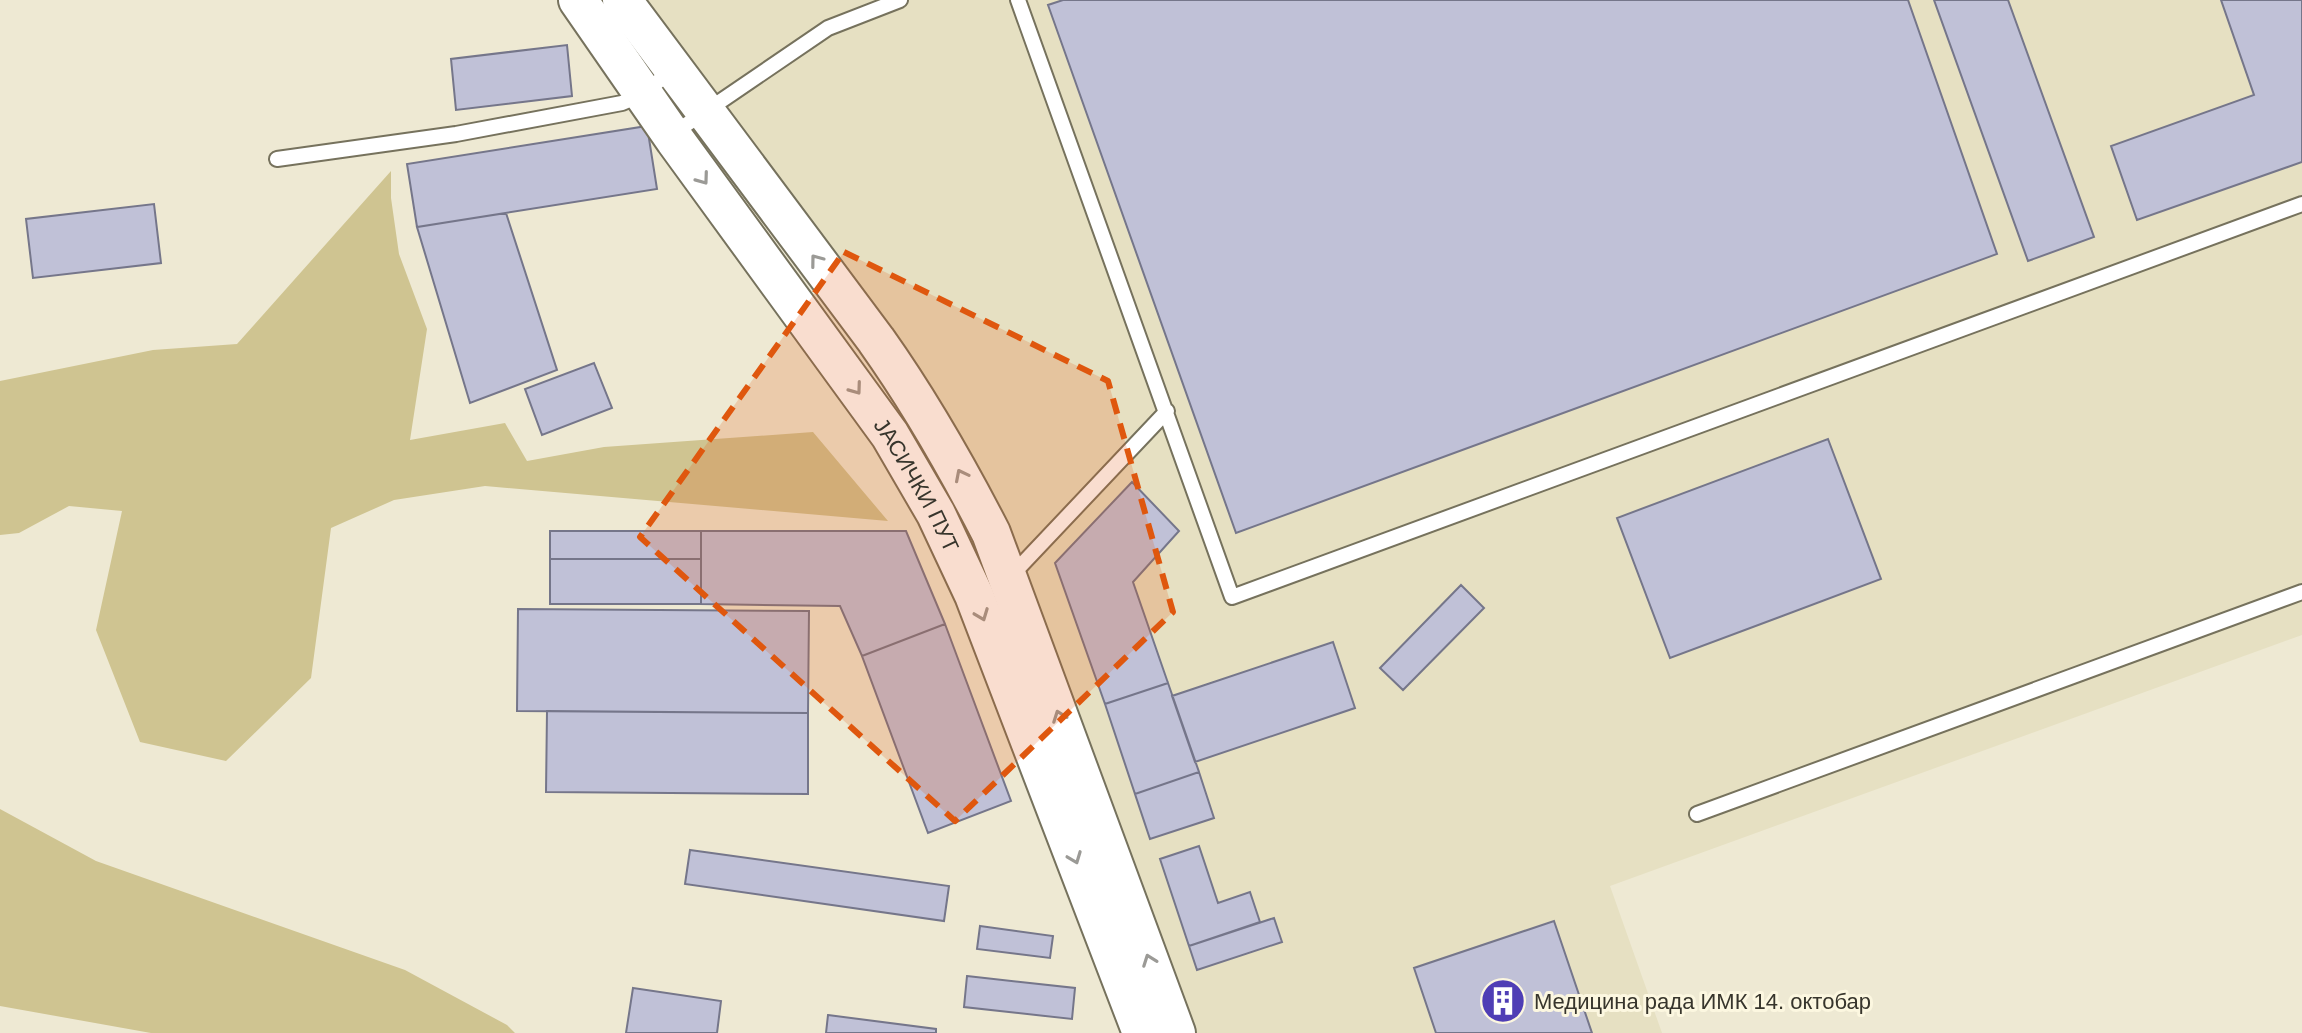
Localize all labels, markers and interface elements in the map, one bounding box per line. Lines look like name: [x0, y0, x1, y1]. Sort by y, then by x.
one-way arrow: [693, 170, 708, 185]
one-way arrow: [812, 254, 826, 269]
one-way arrow: [847, 380, 861, 394]
street label: ЈАСИЧКИ ПУТ: [869, 413, 964, 556]
one-way arrow: [956, 469, 971, 484]
one-way arrow: [972, 607, 989, 621]
one-way arrow: [1052, 710, 1069, 724]
one-way arrow: [1065, 850, 1082, 864]
one-way arrow: [1142, 954, 1159, 968]
building icon: Медицина рада ИМК 14. октобар: [1479, 977, 1527, 1025]
place label: Медицина рада ИМК 14. октобар: [1534, 989, 1871, 1014]

